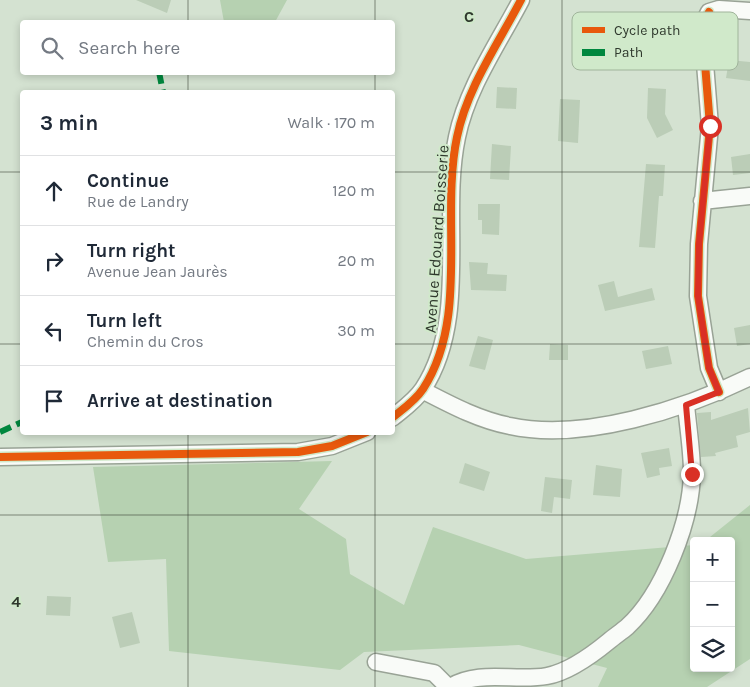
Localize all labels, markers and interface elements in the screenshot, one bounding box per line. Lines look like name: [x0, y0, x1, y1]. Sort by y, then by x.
text: C: [464, 7, 474, 26]
legend: [572, 12, 738, 70]
search box: [20, 20, 395, 75]
text: Cycle path: [614, 22, 680, 39]
icon: search: [38, 34, 66, 62]
text: Search here: [78, 37, 180, 59]
text: Path: [614, 44, 643, 61]
text: 3 min: [40, 111, 98, 135]
text: Walk · 170 m: [287, 113, 375, 132]
route start: [699, 115, 722, 138]
street label: Avenue Edouard Boisserie: [420, 144, 453, 334]
text: Continue: [87, 170, 169, 192]
icon: ahead: [40, 177, 68, 205]
text: 120 m: [332, 181, 375, 200]
text: Rue de Landry: [87, 192, 189, 211]
text: Turn right: [87, 240, 176, 262]
icon: right: [40, 247, 68, 275]
text: 20 m: [337, 251, 375, 270]
text: Avenue Jean Jaurès: [87, 262, 228, 281]
text: Turn left: [87, 310, 162, 332]
icon: left: [40, 317, 68, 345]
text: 30 m: [337, 321, 375, 340]
text: Chemin du Cros: [87, 332, 204, 351]
icon: arrive: [40, 387, 68, 415]
text: Arrive at destination: [87, 390, 273, 412]
route end: [681, 463, 704, 486]
map controls: [690, 537, 735, 672]
button: +: [690, 537, 735, 582]
button: −: [690, 582, 735, 627]
text: 4: [11, 592, 21, 611]
button: layers: [690, 627, 735, 672]

